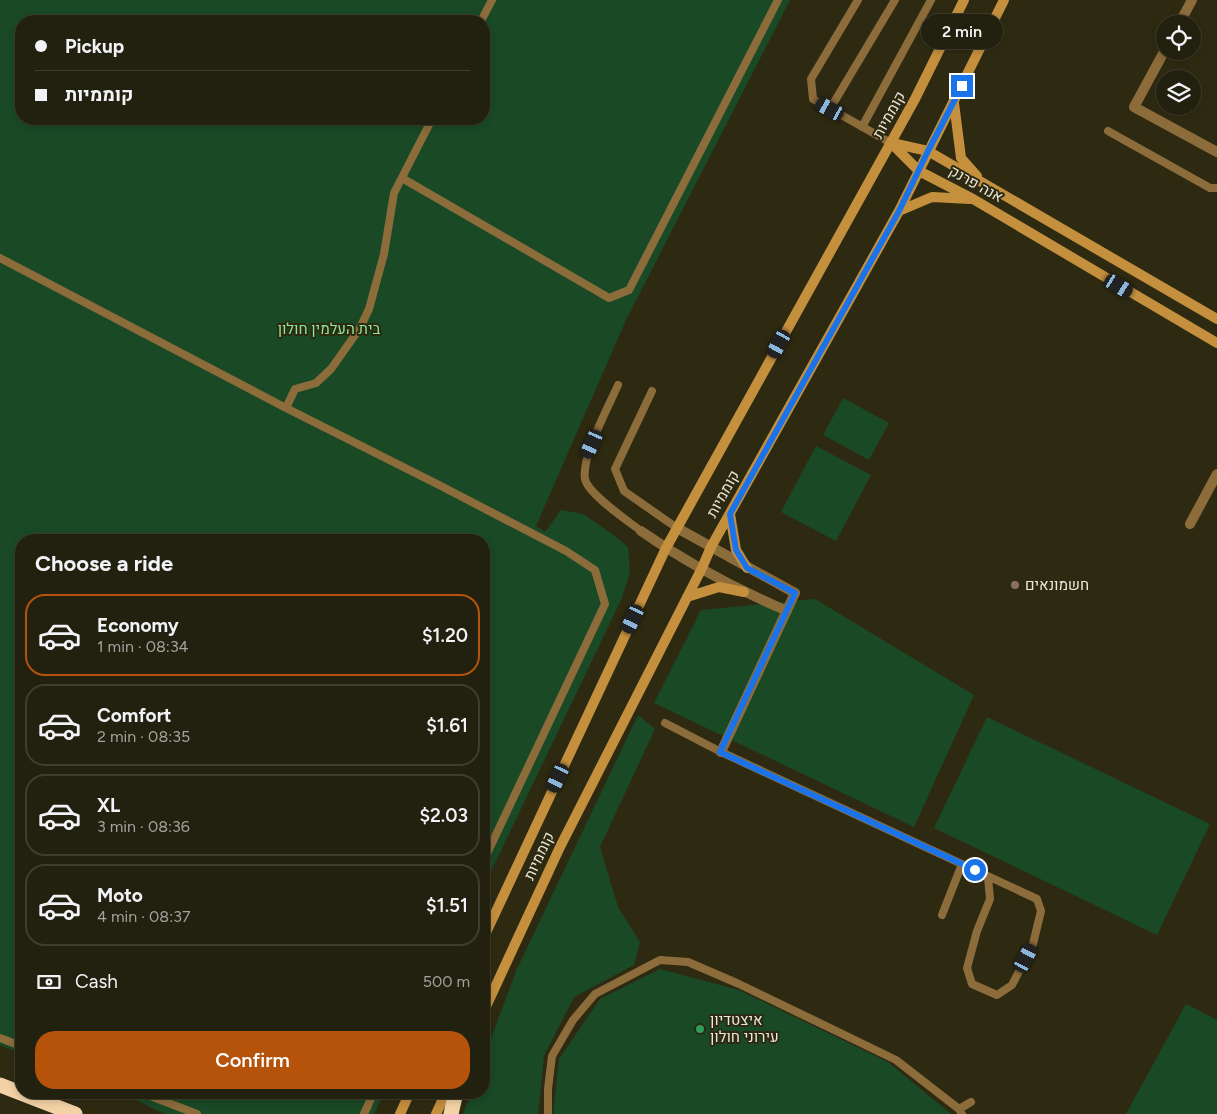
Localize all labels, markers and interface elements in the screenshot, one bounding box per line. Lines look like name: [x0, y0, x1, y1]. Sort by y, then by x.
callout: 2 min: [921, 13, 1003, 48]
map controls: [1156, 15, 1201, 115]
button: locate: [1156, 15, 1201, 60]
text: 2 min: [942, 22, 982, 41]
text: Pickup: [65, 35, 124, 58]
button: layers: [1156, 70, 1201, 115]
route end: [951, 75, 973, 97]
text: קוממיות: [65, 83, 133, 106]
street label: קוממיות: [869, 88, 909, 142]
car: [813, 95, 846, 123]
street label: אנה פרנק: [946, 162, 1006, 206]
car: [1102, 272, 1135, 300]
park label: בית העלמין חולון: [278, 320, 380, 338]
car: [765, 327, 792, 361]
car: [579, 427, 604, 461]
street label: קוממיות: [703, 467, 743, 521]
text: Choose a ride: [35, 550, 173, 577]
place label: חשמונאים: [1025, 576, 1089, 594]
marker: חשמונאים: [1009, 579, 1021, 591]
car: [619, 602, 646, 636]
icon: car: [37, 613, 82, 658]
text: Economy: [97, 614, 179, 637]
text: $1.20: [422, 624, 468, 647]
text: 1 min · 08:34: [97, 637, 189, 656]
icon: car: [37, 703, 82, 748]
text: Comfort: [97, 704, 172, 727]
text: $1.61: [426, 714, 468, 737]
text: 2 min · 08:35: [97, 727, 190, 746]
car: [544, 761, 571, 795]
icon: car: [37, 793, 82, 838]
text: XL: [97, 794, 120, 817]
text: $2.03: [419, 804, 468, 827]
text: 3 min · 08:36: [97, 817, 190, 836]
street label: קוממיות: [520, 829, 558, 883]
route start: [964, 859, 986, 881]
icon: car: [37, 883, 82, 928]
text: Moto: [97, 884, 143, 907]
text: $1.51: [426, 894, 468, 917]
text: 4 min · 08:37: [97, 907, 191, 926]
car: [1012, 941, 1039, 975]
icon: cash: [35, 968, 63, 996]
text: Cash: [75, 970, 118, 993]
text: 500 m: [423, 972, 470, 991]
place label: איצטדיון עירוני חולון: [710, 1011, 779, 1046]
marker: איצטדיון עירוני חולון: [694, 1023, 706, 1035]
button: Confirm: [35, 1031, 470, 1089]

